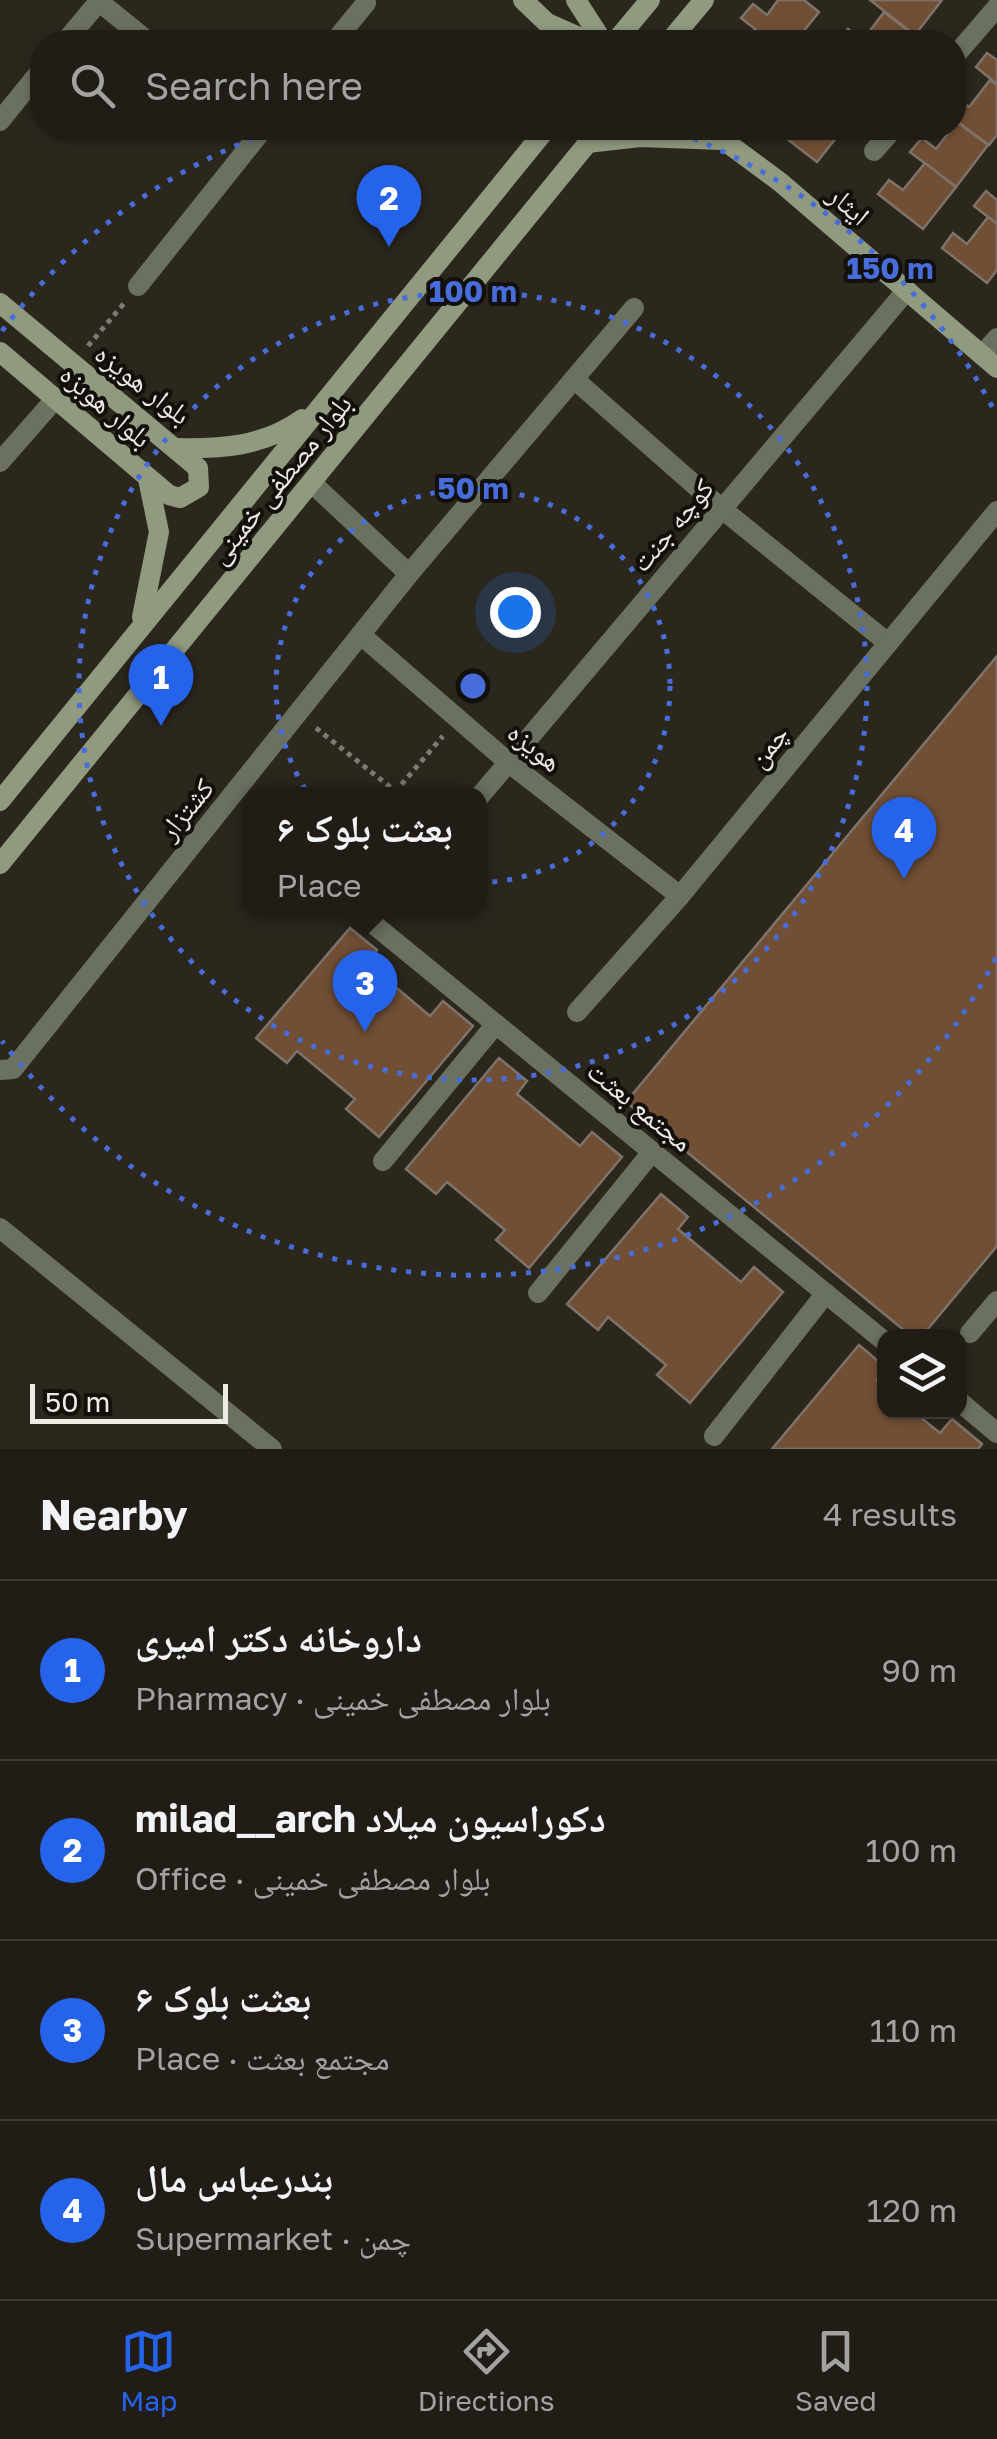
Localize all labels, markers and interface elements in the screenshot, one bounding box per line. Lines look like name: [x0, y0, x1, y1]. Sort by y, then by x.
search box: [30, 30, 967, 140]
icon: search: [65, 58, 120, 113]
text: Search here: [145, 63, 363, 108]
pin: 2: [356, 164, 422, 247]
street label: ایثار: [821, 177, 877, 232]
text: 150 m: [847, 250, 934, 286]
text: 100 m: [429, 273, 517, 309]
street label: بلوار هویزه: [89, 336, 198, 431]
street label: بلوار هوبزه: [54, 357, 159, 454]
street label: بلوار مصطفی خمینی: [201, 387, 360, 571]
text: 50 m: [437, 470, 509, 506]
street label: کوچه جنت: [623, 471, 721, 578]
your location: [490, 587, 541, 638]
pin: 1: [128, 644, 194, 726]
centre of rings: [455, 668, 491, 704]
street label: هویزه: [501, 715, 569, 779]
street label: چمن: [740, 718, 796, 775]
street label: کشتزار: [150, 771, 220, 847]
popup: [242, 787, 487, 917]
pin: 4: [872, 796, 936, 879]
text: بعثت بلوک ۶: [276, 805, 453, 850]
text: Place: [276, 866, 362, 904]
pin: 3: [332, 950, 398, 1032]
street label: مجتمع بعثت: [580, 1053, 700, 1160]
map controls: [877, 1329, 967, 1419]
button: layers: [877, 1329, 967, 1419]
scale bar: [30, 1379, 228, 1424]
text: 50 m: [45, 1385, 110, 1418]
text: Nearby: [40, 1489, 188, 1539]
text: 4 results: [823, 1495, 957, 1533]
text: داروخانه دکتر امیری: [135, 1615, 422, 1660]
text: 1: [64, 1651, 81, 1689]
text: 90 m: [881, 1651, 957, 1689]
text: Pharmacy · بلوار مصطفی خمینی: [135, 1679, 551, 1717]
text: milad__arch دکوراسیون میلاد: [135, 1795, 606, 1840]
text: 2: [63, 1831, 82, 1869]
text: 100 m: [865, 1831, 957, 1869]
text: Office · بلوار مصطفی خمینی: [135, 1859, 491, 1897]
text: بعثت بلوک ۶: [135, 1975, 311, 2020]
text: 3: [63, 2011, 82, 2049]
text: 110 m: [870, 2011, 957, 2049]
text: Place · مجتمع بعثت: [135, 2039, 390, 2077]
text: بندرعباس مال: [135, 2155, 333, 2200]
text: 4: [62, 2191, 83, 2229]
text: 120 m: [867, 2191, 957, 2229]
text: Supermarket · چمن: [135, 2219, 411, 2257]
tab: Map: [120, 2324, 177, 2417]
tab: Directions: [418, 2324, 555, 2417]
tab: Saved: [795, 2324, 877, 2417]

